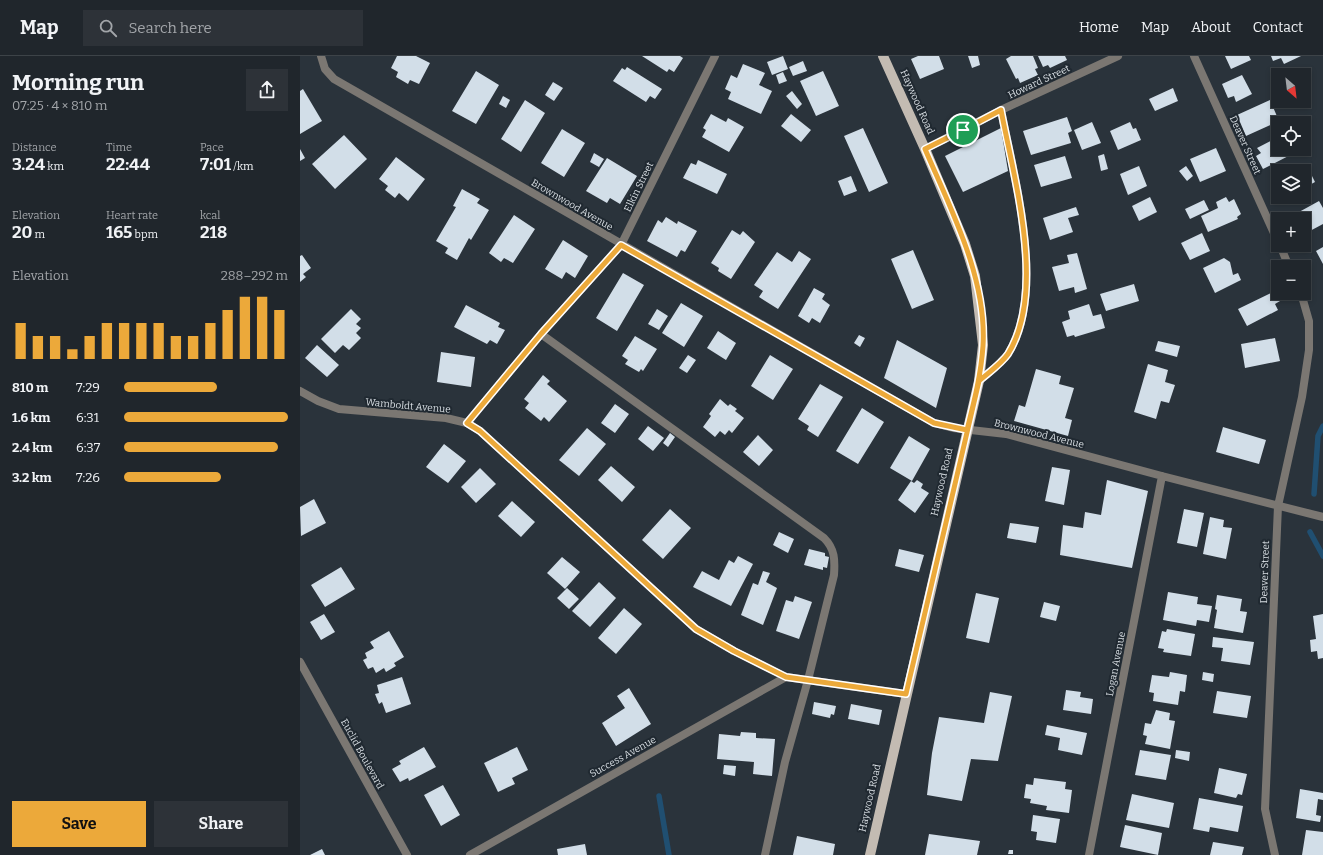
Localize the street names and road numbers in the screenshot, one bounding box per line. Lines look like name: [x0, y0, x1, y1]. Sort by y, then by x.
street label: Howard Street: [1006, 62, 1072, 102]
street label: Haywood Road: [897, 68, 937, 136]
street label: Deaver Street: [1227, 114, 1263, 177]
street label: Elkin Street: [622, 160, 656, 214]
street label: Brownwood Avenue: [529, 177, 615, 233]
street label: Wamboldt Avenue: [365, 396, 451, 416]
street label: Brownwood Avenue: [993, 417, 1085, 451]
street label: Haywood Road: [928, 447, 956, 517]
street label: Deaver Street: [1258, 540, 1272, 604]
street label: Logan Avenue: [1104, 631, 1128, 697]
street label: Euclid Boulevard: [338, 717, 386, 791]
street label: Success Avenue: [588, 734, 658, 780]
street label: Haywood Road: [856, 763, 884, 833]

